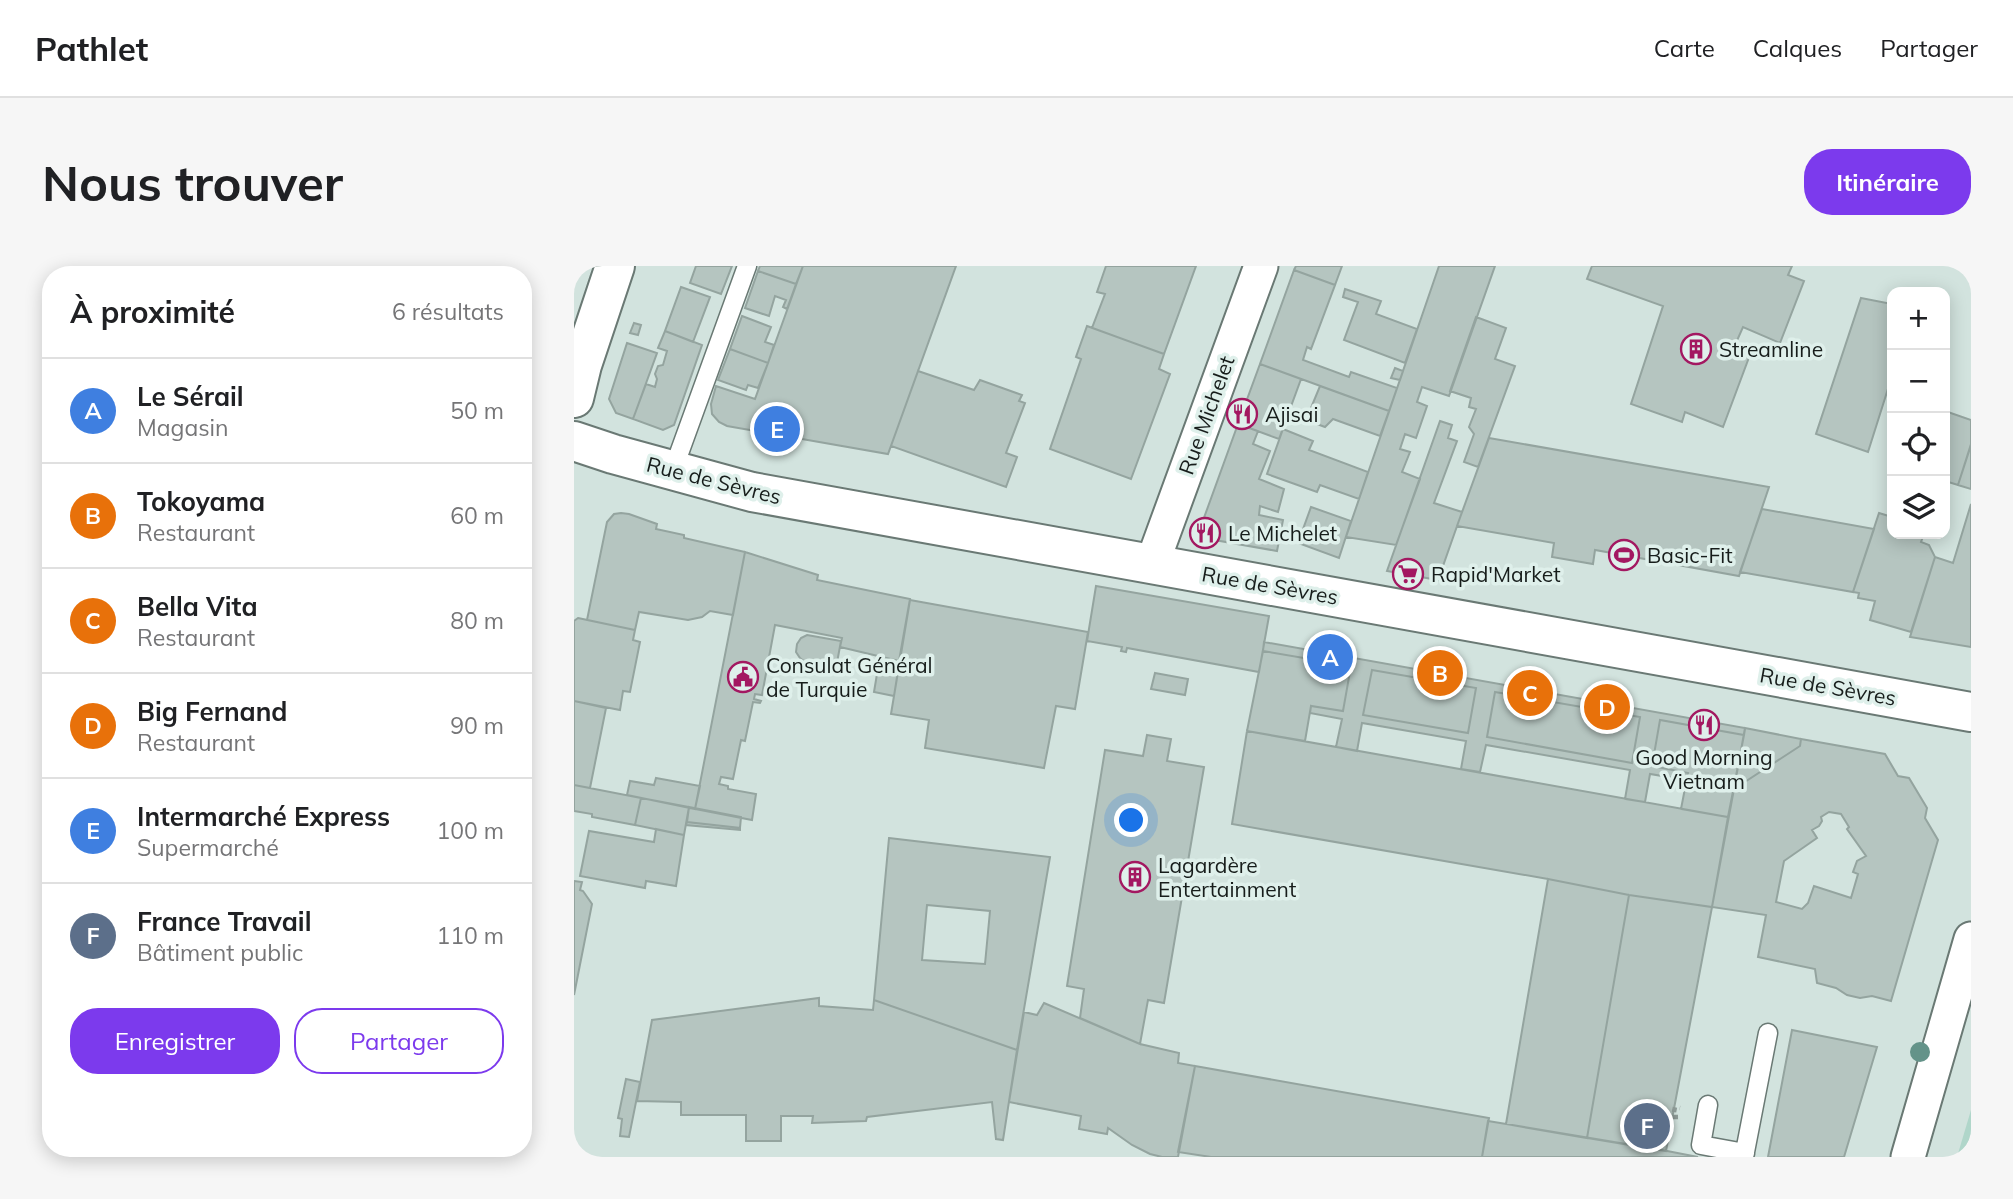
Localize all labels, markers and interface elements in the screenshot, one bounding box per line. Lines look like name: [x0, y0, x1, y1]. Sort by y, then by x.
text: Pathlet: [35, 28, 148, 69]
text: Carte: [1654, 33, 1715, 63]
text: Calques: [1753, 33, 1842, 63]
text: Partager: [1880, 33, 1978, 63]
button: Itinéraire: [1804, 149, 1971, 215]
text: Nous trouver: [42, 152, 343, 213]
map controls: [1887, 287, 1950, 539]
button: +: [1887, 287, 1950, 350]
text: À proximité: [70, 293, 235, 331]
text: 6 résultats: [392, 297, 504, 326]
building icon: Streamline: [1679, 332, 1713, 366]
place label: Streamline: [1719, 336, 1823, 362]
button: −: [1887, 350, 1950, 413]
street label: Rue Michelet: [1172, 352, 1240, 478]
text: Le Sérail: [137, 380, 244, 413]
text: A: [84, 396, 102, 425]
text: 50 m: [450, 396, 504, 425]
restaurant icon: Ajisai: [1225, 397, 1259, 431]
place label: Ajisai: [1265, 401, 1318, 427]
pin: E: [754, 403, 800, 455]
text: Magasin: [137, 413, 229, 442]
button: locate: [1887, 413, 1950, 476]
street label: Rue de Sèvres: [644, 451, 784, 509]
button: layers: [1887, 476, 1950, 539]
text: Tokoyama: [137, 485, 265, 518]
text: B: [85, 501, 101, 530]
text: 60 m: [450, 501, 504, 530]
restaurant icon: Le Michelet: [1188, 516, 1222, 550]
text: Restaurant: [137, 518, 255, 547]
place label: Le Michelet: [1228, 520, 1337, 546]
sports icon: Basic-Fit: [1607, 538, 1641, 572]
place label: Basic-Fit: [1647, 542, 1733, 568]
supermarket icon: Rapid'Market: [1391, 557, 1425, 591]
street label: Rue de Sèvres: [1200, 560, 1340, 610]
place label: Rapid'Market: [1431, 561, 1561, 587]
text: Bella Vita: [137, 590, 258, 623]
text: C: [85, 606, 101, 635]
text: 80 m: [450, 606, 504, 635]
text: Restaurant: [137, 623, 255, 652]
pin: A: [1307, 631, 1353, 683]
pin: B: [1417, 647, 1463, 699]
place label: Consulat Général de Turquie: [766, 652, 933, 702]
public building icon: Consulat Général de Turquie: [726, 660, 760, 694]
street label: Rue de Sèvres: [1758, 661, 1898, 711]
pin: C: [1507, 667, 1553, 719]
pin: D: [1584, 681, 1630, 733]
text: Big Fernand: [137, 695, 288, 728]
restaurant icon: Good Morning Vietnam: [1687, 708, 1721, 742]
text: D: [84, 711, 102, 740]
text: 90 m: [450, 711, 504, 740]
text: Restaurant: [137, 728, 255, 757]
place label: Good Morning Vietnam: [1635, 744, 1773, 794]
text: Intermarché Express: [137, 800, 390, 833]
your location: [1114, 803, 1148, 837]
text: E: [86, 816, 100, 845]
text: 100 m: [436, 816, 504, 845]
text: Supermarché: [137, 833, 279, 862]
place label: Lagardère Entertainment: [1158, 852, 1296, 902]
building icon: Lagardère Entertainment: [1118, 860, 1152, 894]
text: France Travail: [137, 905, 311, 938]
text: F: [86, 921, 100, 950]
text: 110 m: [436, 921, 504, 950]
text: Bâtiment public: [137, 938, 303, 967]
button: Enregistrer: [70, 1008, 280, 1074]
button: Partager: [294, 1008, 504, 1074]
pin: F: [1624, 1100, 1670, 1152]

